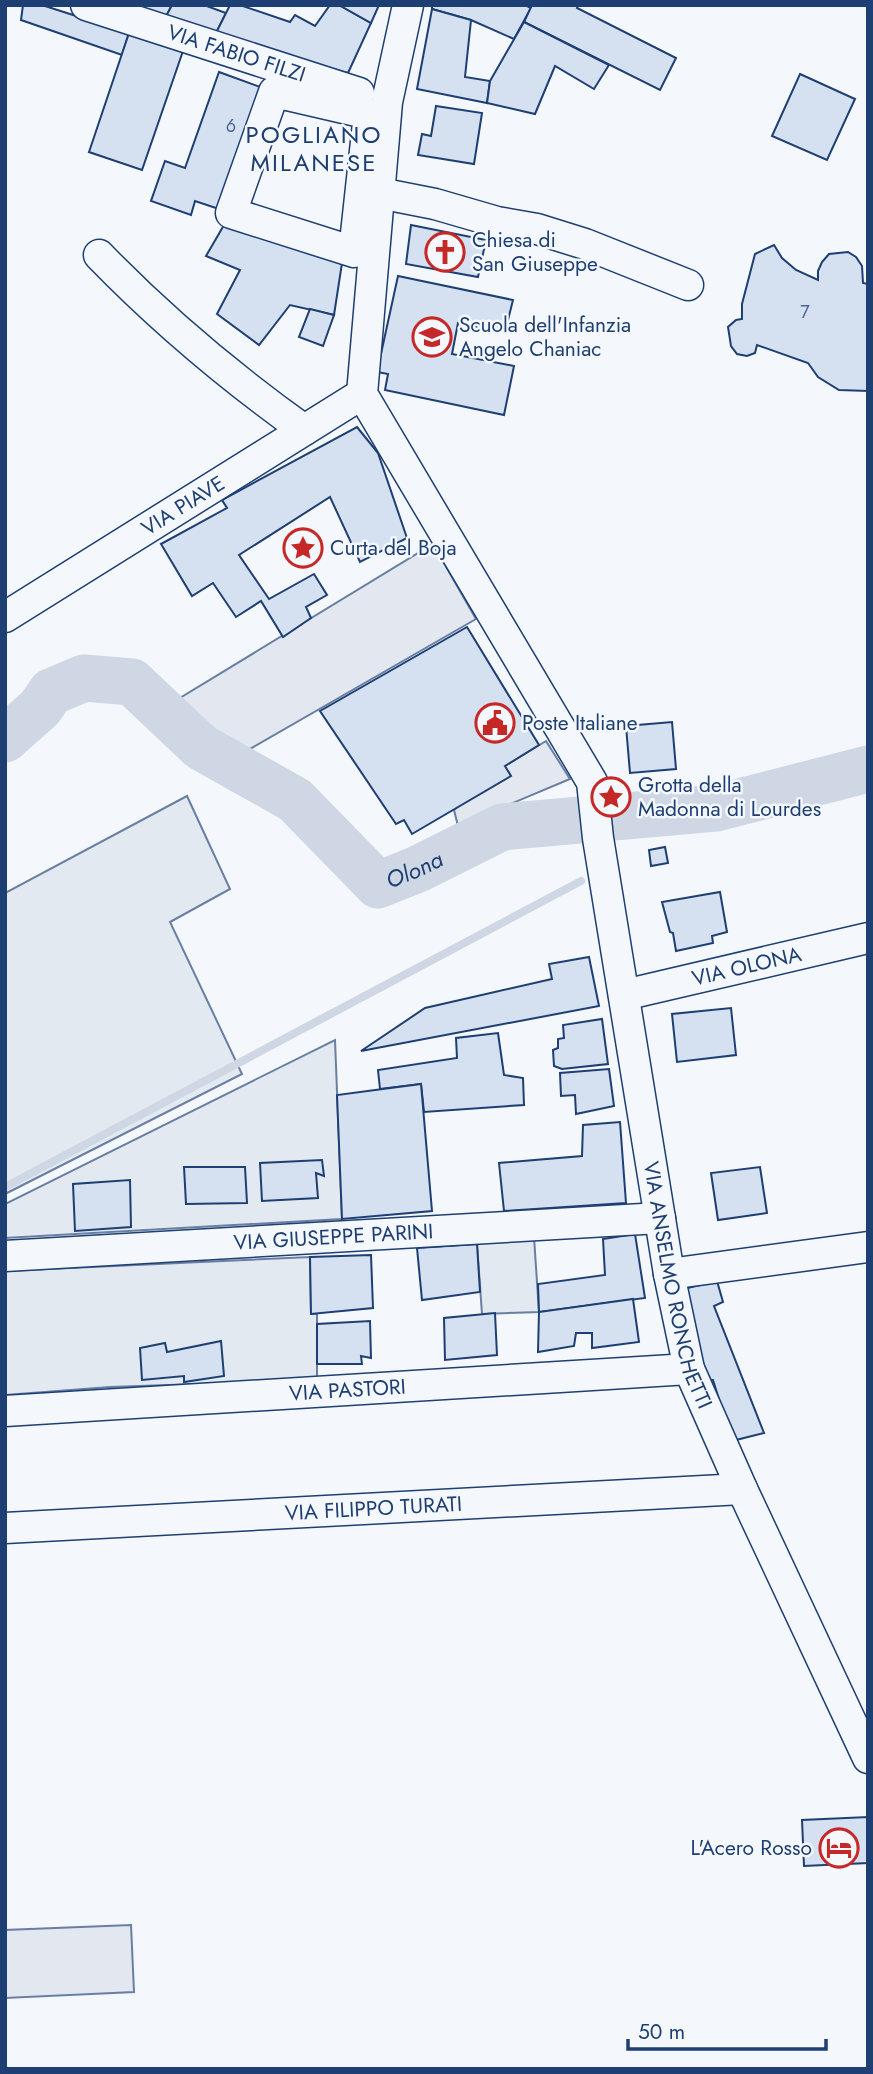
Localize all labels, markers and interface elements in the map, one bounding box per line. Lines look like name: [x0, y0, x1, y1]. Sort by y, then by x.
street label: VIA FABIO FILZI: [163, 17, 309, 90]
house number: 6: [226, 113, 236, 139]
district label: POGLIANO MILANESE: [246, 117, 382, 180]
place label: Chiesa di San Giuseppe: [472, 225, 598, 279]
church icon: Chiesa di San Giuseppe: [424, 231, 466, 273]
house number: 7: [800, 299, 810, 325]
place label: Scuola dell'Infanzia Angelo Chaniac: [459, 310, 631, 364]
school or university icon: Scuola dell'Infanzia Angelo Chaniac: [411, 316, 453, 358]
street label: VIA PIAVE: [136, 468, 231, 543]
place icon: Curta del Boja: [282, 527, 324, 569]
place label: Curta del Boja: [330, 533, 457, 563]
public building icon: Poste Italiane: [474, 702, 516, 744]
place label: Poste Italiane: [522, 708, 638, 738]
place label: Grotta della Madonna di Lourdes: [638, 770, 821, 824]
place icon: Grotta della Madonna di Lourdes: [590, 776, 632, 818]
water label: Olona: [381, 842, 449, 897]
street label: VIA OLONA: [689, 939, 804, 994]
street label: VIA ANSELMO RONCHETTI: [636, 1159, 720, 1413]
street label: VIA GIUSEPPE PARINI: [233, 1216, 434, 1258]
street label: VIA PASTORI: [288, 1371, 407, 1409]
street label: VIA FILIPPO TURATI: [284, 1489, 463, 1528]
hotel icon: L'Acero Rosso: [818, 1827, 860, 1869]
place label: L'Acero Rosso: [691, 1833, 812, 1863]
scale bar: [628, 2008, 826, 2052]
text: 50 m: [638, 2017, 685, 2047]

